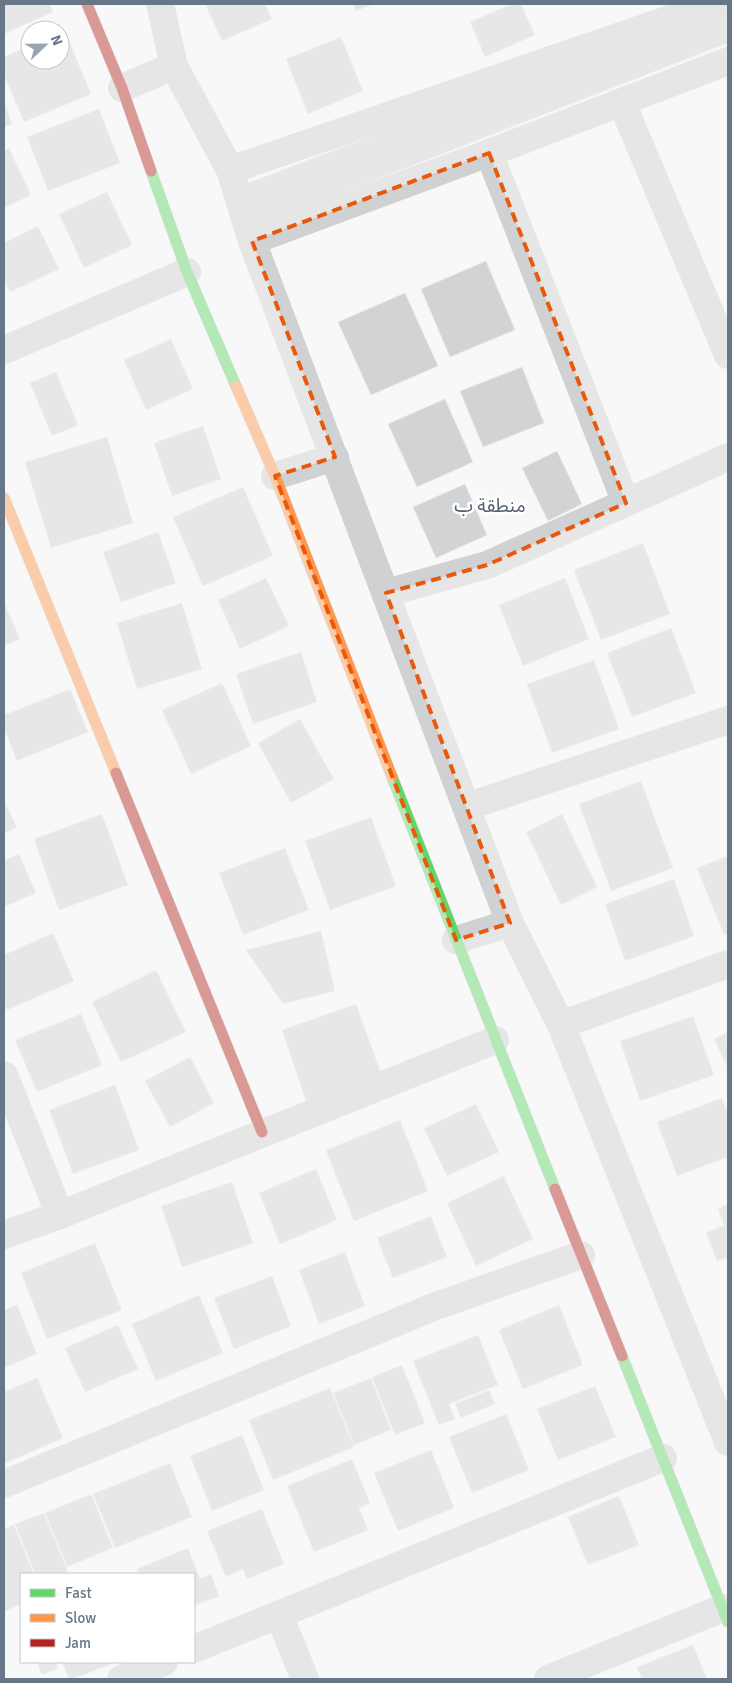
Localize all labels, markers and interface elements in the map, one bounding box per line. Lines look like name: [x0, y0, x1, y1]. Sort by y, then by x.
north arrow: [20, 20, 70, 70]
text: N: [47, 33, 66, 48]
district label: منطقة ب: [454, 494, 526, 518]
legend: [20, 1573, 195, 1663]
text: Fast: [65, 1584, 92, 1602]
text: Slow: [65, 1609, 96, 1627]
text: Jam: [65, 1634, 91, 1652]

